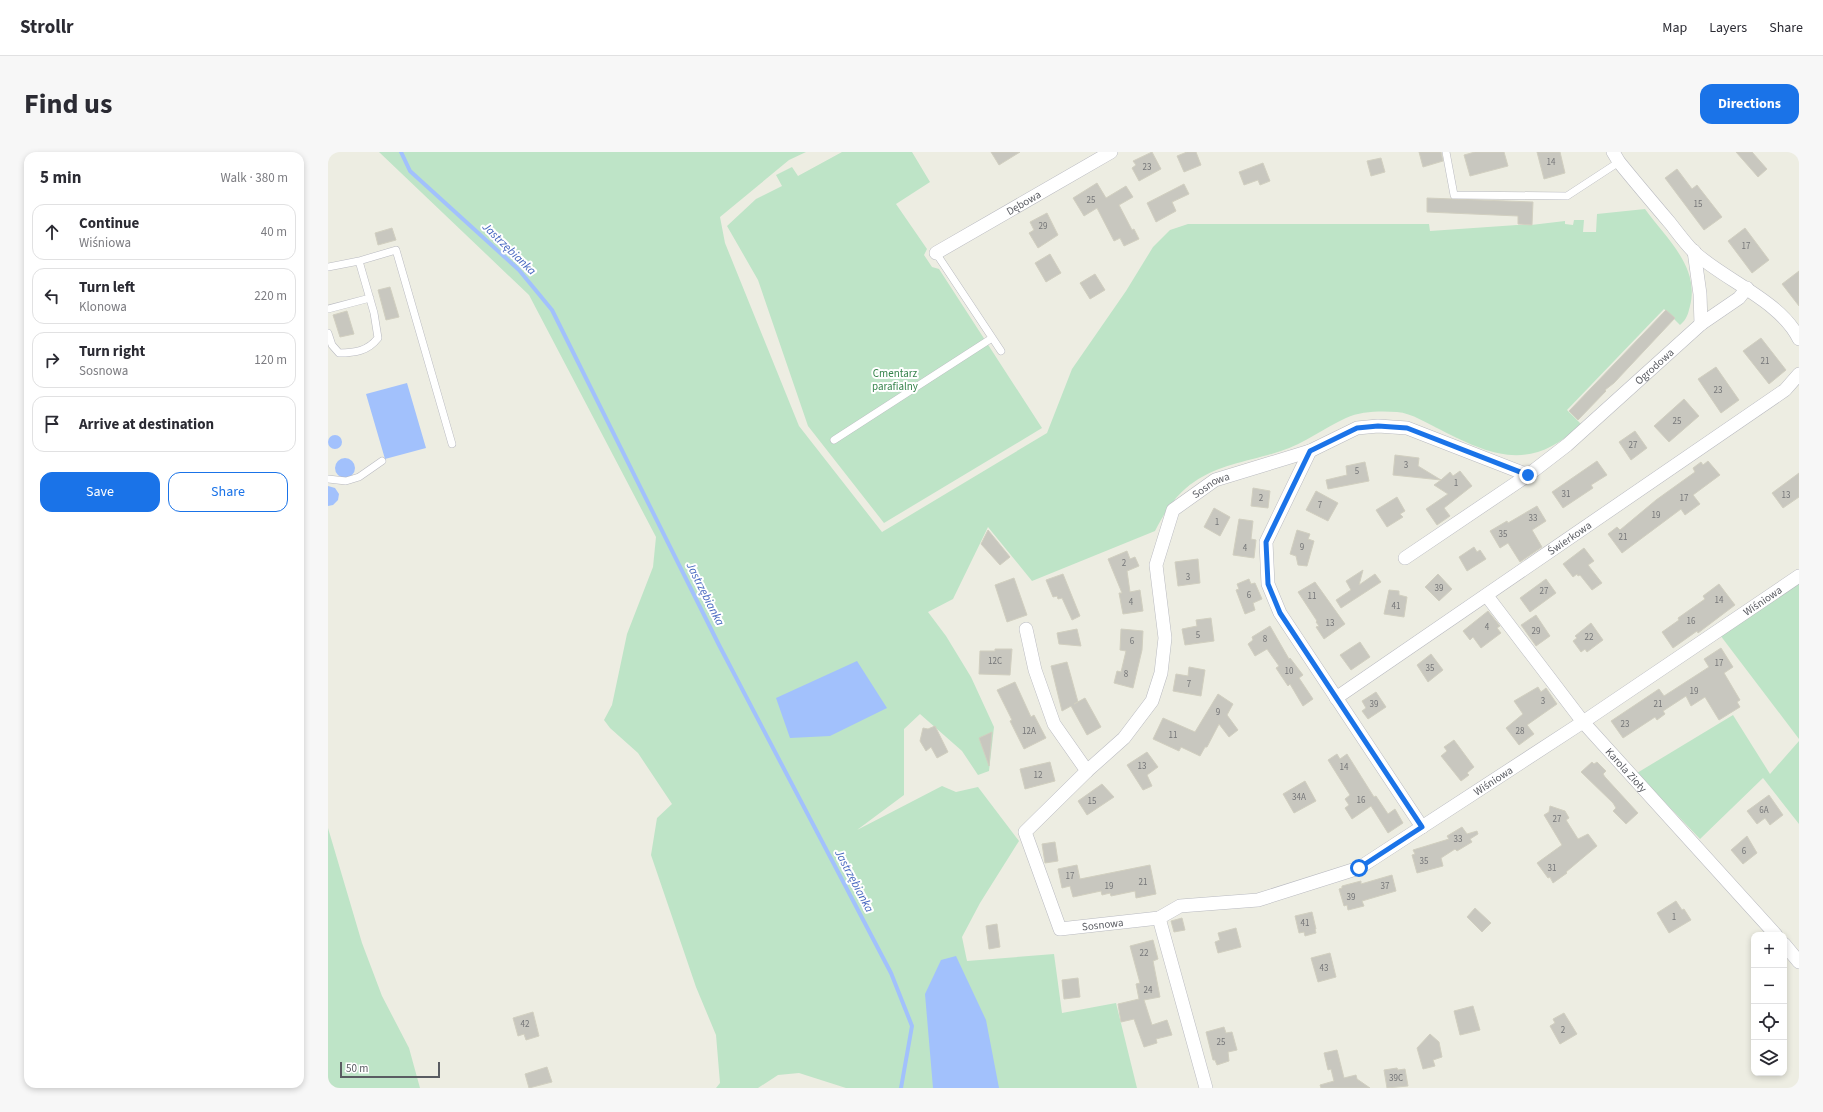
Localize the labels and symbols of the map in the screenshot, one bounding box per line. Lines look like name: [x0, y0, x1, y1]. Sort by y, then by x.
house number: 14: [1547, 156, 1556, 169]
house number: 23: [1143, 161, 1152, 174]
street label: Dębowa: [1003, 187, 1044, 218]
house number: 25: [1087, 194, 1096, 207]
house number: 15: [1694, 198, 1703, 211]
water label: Jastrzębianka: [478, 218, 540, 280]
house number: 29: [1039, 220, 1048, 233]
house number: 17: [1742, 240, 1751, 253]
street label: Ogrodowa: [1631, 345, 1677, 388]
house number: 21: [1761, 355, 1769, 368]
park label: Cmentarz parafialny: [872, 366, 918, 394]
house number: 23: [1714, 384, 1723, 397]
house number: 25: [1673, 415, 1682, 428]
house number: 27: [1629, 439, 1638, 452]
house number: 3: [1404, 459, 1409, 472]
house number: 5: [1355, 465, 1360, 478]
route end: [1519, 466, 1537, 484]
street label: Sosnowa: [1189, 468, 1231, 502]
house number: 1: [1454, 477, 1458, 490]
house number: 31: [1562, 488, 1570, 501]
house number: 13: [1782, 489, 1791, 502]
house number: 2: [1259, 492, 1264, 505]
house number: 17: [1680, 492, 1689, 505]
house number: 7: [1318, 499, 1323, 512]
house number: 19: [1652, 509, 1661, 522]
house number: 33: [1529, 512, 1538, 525]
house number: 1: [1215, 516, 1219, 529]
street label: Świerkowa: [1544, 517, 1594, 558]
house number: 35: [1499, 528, 1508, 541]
house number: 21: [1619, 531, 1627, 544]
house number: 9: [1300, 541, 1305, 554]
house number: 4: [1243, 542, 1248, 555]
house number: 2: [1122, 557, 1127, 570]
water label: Jastrzębianka: [681, 558, 729, 629]
house number: 3: [1186, 571, 1191, 584]
house number: 39: [1435, 582, 1444, 595]
street label: Wiśniowa: [1740, 582, 1785, 619]
house number: 27: [1540, 585, 1549, 598]
house number: 6: [1247, 589, 1252, 602]
house number: 11: [1308, 590, 1316, 603]
house number: 14: [1715, 594, 1724, 607]
house number: 4: [1129, 596, 1134, 609]
house number: 41: [1392, 600, 1400, 613]
house number: 16: [1687, 615, 1696, 628]
house number: 13: [1326, 617, 1335, 630]
house number: 4: [1485, 621, 1490, 634]
house number: 29: [1532, 625, 1541, 638]
house number: 5: [1196, 629, 1201, 642]
house number: 22: [1585, 631, 1594, 644]
house number: 8: [1263, 633, 1268, 646]
house number: 6: [1130, 635, 1135, 648]
house number: 12C: [988, 655, 1002, 668]
house number: 17: [1715, 657, 1724, 670]
house number: 35: [1426, 662, 1435, 675]
house number: 10: [1285, 665, 1294, 678]
house number: 8: [1124, 668, 1129, 681]
house number: 7: [1187, 678, 1192, 691]
house number: 19: [1690, 685, 1699, 698]
house number: 3: [1541, 695, 1546, 708]
house number: 39: [1370, 698, 1379, 711]
house number: 21: [1654, 698, 1662, 711]
house number: 9: [1216, 706, 1221, 719]
house number: 23: [1621, 718, 1630, 731]
house number: 12A: [1022, 725, 1036, 738]
house number: 28: [1516, 725, 1525, 738]
house number: 11: [1169, 729, 1177, 742]
street label: Karola Zioły: [1602, 744, 1650, 795]
house number: 13: [1138, 760, 1147, 773]
house number: 14: [1340, 761, 1349, 774]
street label: Wiśniowa: [1470, 762, 1516, 799]
house number: 12: [1034, 769, 1043, 782]
house number: 34A: [1292, 791, 1306, 804]
house number: 16: [1357, 794, 1366, 807]
house number: 15: [1088, 795, 1097, 808]
house number: 6A: [1759, 804, 1769, 817]
house number: 27: [1553, 813, 1562, 826]
house number: 33: [1454, 833, 1463, 846]
house number: 6: [1742, 845, 1747, 858]
water label: Jastrzębianka: [830, 846, 878, 916]
house number: 35: [1420, 855, 1429, 868]
route start: [1350, 859, 1368, 877]
house number: 31: [1548, 862, 1556, 875]
house number: 17: [1066, 870, 1075, 883]
house number: 21: [1139, 876, 1147, 889]
house number: 19: [1105, 880, 1114, 893]
house number: 37: [1381, 880, 1390, 893]
house number: 39: [1347, 891, 1356, 904]
house number: 1: [1672, 911, 1676, 924]
street label: Sosnowa: [1081, 915, 1124, 934]
house number: 41: [1301, 917, 1309, 930]
house number: 22: [1140, 947, 1149, 960]
house number: 43: [1320, 962, 1329, 975]
house number: 24: [1144, 984, 1153, 997]
house number: 42: [521, 1018, 530, 1031]
house number: 2: [1561, 1024, 1566, 1037]
house number: 25: [1217, 1036, 1226, 1049]
scale bar: [340, 1060, 440, 1079]
house number: 39C: [1389, 1072, 1403, 1085]

